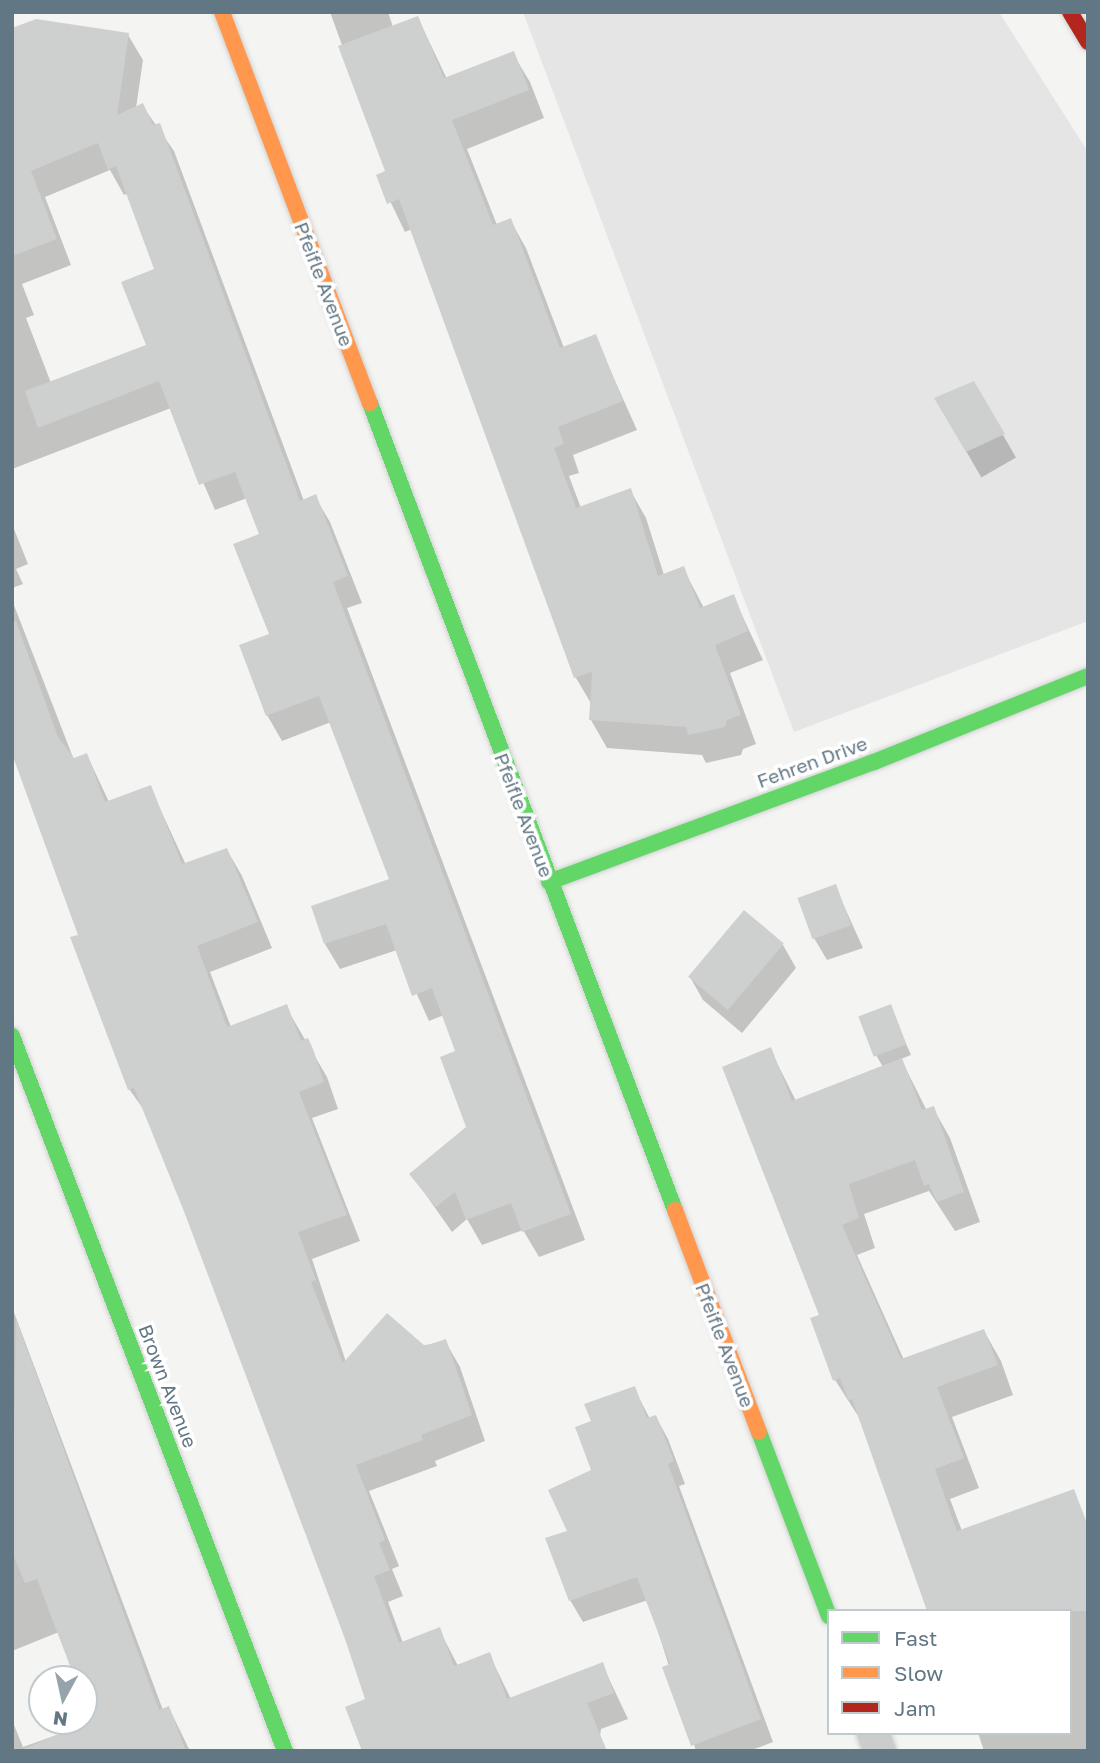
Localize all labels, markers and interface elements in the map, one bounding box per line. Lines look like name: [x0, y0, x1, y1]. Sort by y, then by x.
street label: Pfeifle Avenue: [290, 219, 358, 349]
street label: Fehren Drive: [754, 732, 870, 792]
street label: Pfeifle Avenue: [490, 750, 558, 880]
street label: Pfeifle Avenue: [691, 1280, 759, 1410]
street label: Brown Avenue: [134, 1321, 202, 1451]
legend: [827, 1609, 1072, 1735]
text: Fast: [894, 1625, 937, 1651]
text: Slow: [894, 1660, 943, 1686]
north arrow: [28, 1665, 98, 1735]
text: Jam: [894, 1695, 936, 1721]
text: N: [52, 1707, 69, 1732]

